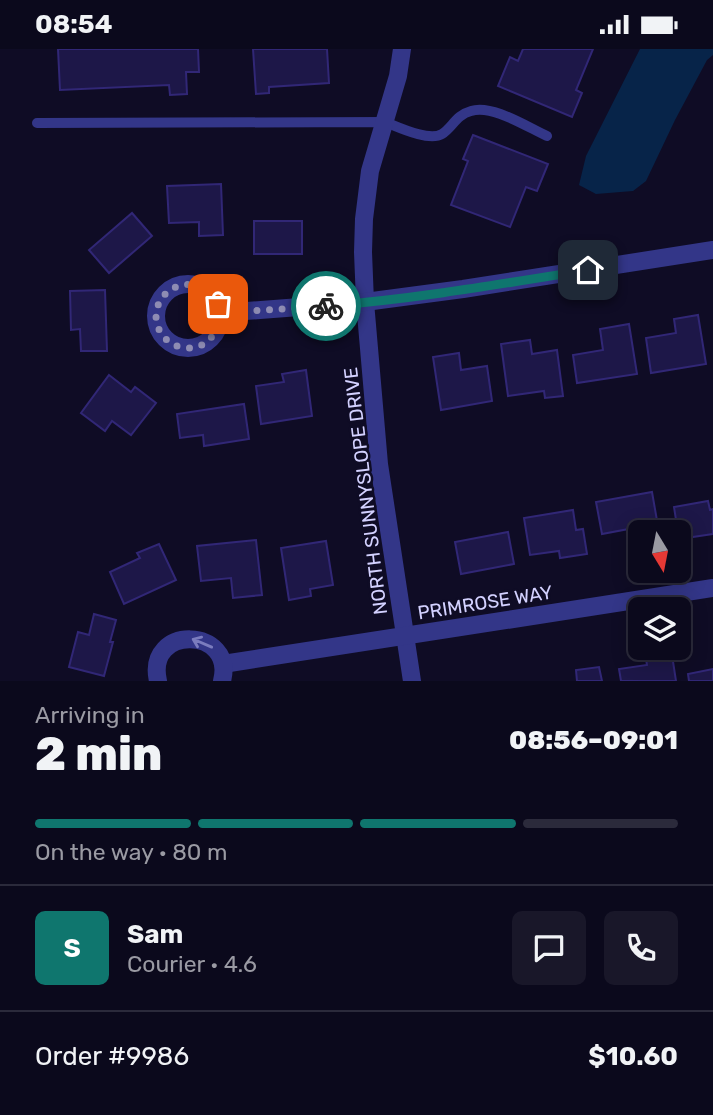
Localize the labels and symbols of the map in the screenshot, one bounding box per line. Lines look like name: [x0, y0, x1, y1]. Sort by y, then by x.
pin: [558, 240, 618, 300]
courier: [291, 271, 361, 341]
pin: [188, 274, 248, 334]
street label: NORTH SUNNYSLOPE DRIVE: [339, 366, 392, 616]
north arrow: [628, 520, 691, 583]
street label: PRIMROSE WAY: [416, 580, 554, 625]
one-way arrow: [192, 636, 213, 649]

